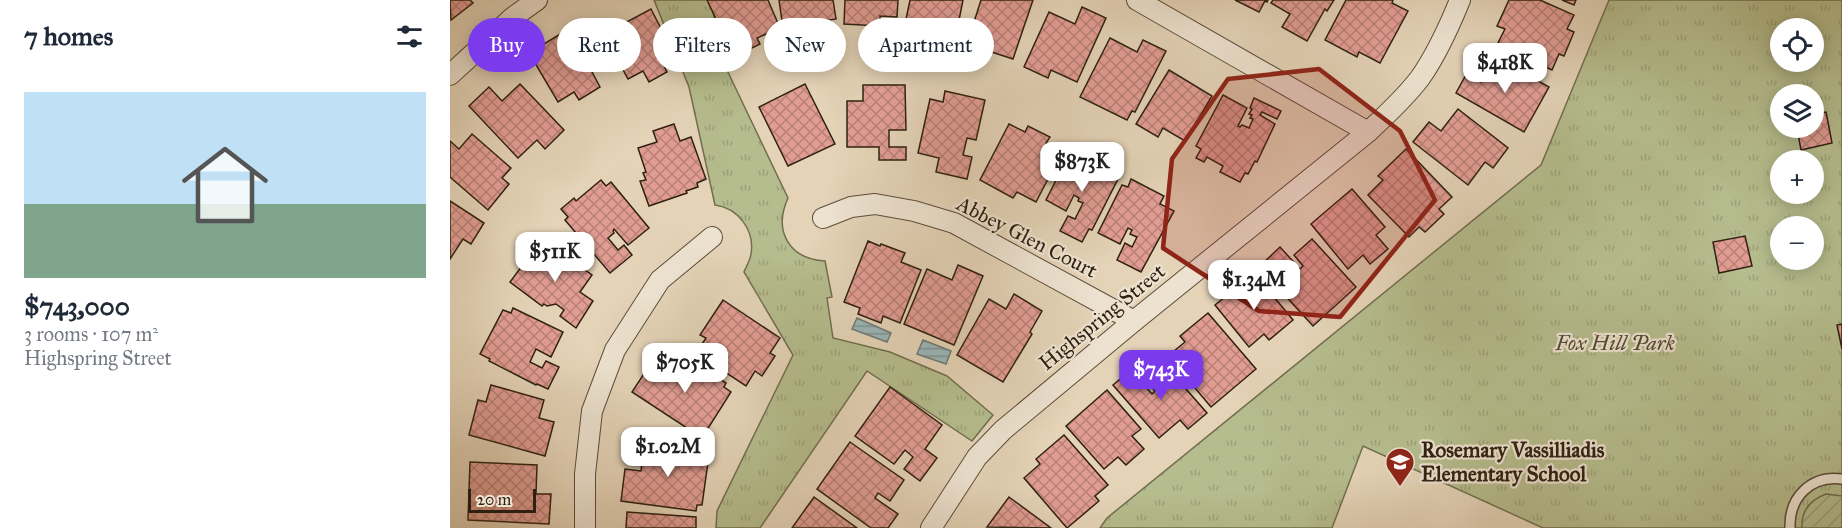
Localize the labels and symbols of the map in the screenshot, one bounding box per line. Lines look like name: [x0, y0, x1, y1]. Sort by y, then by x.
pin: $418K: [1463, 43, 1547, 94]
pin: $873K: [1040, 142, 1124, 193]
street label: Abbey Glen Court: [951, 190, 1102, 284]
pin: $511K: [513, 232, 597, 283]
street label: Highspring Street: [1034, 258, 1171, 376]
pin: $1.34M: [1205, 260, 1303, 311]
park label: Fox Hill Park: [1554, 330, 1675, 356]
pin: $705K: [643, 343, 727, 394]
pin: $743K: [1119, 350, 1203, 401]
pin: $1.02M: [619, 427, 717, 478]
place label: Rosemary Vassilliadis Elementary School: [1421, 437, 1605, 487]
school or university icon: Rosemary Vassilliadis Elementary School: [1384, 446, 1416, 488]
scale bar: [468, 486, 536, 514]

